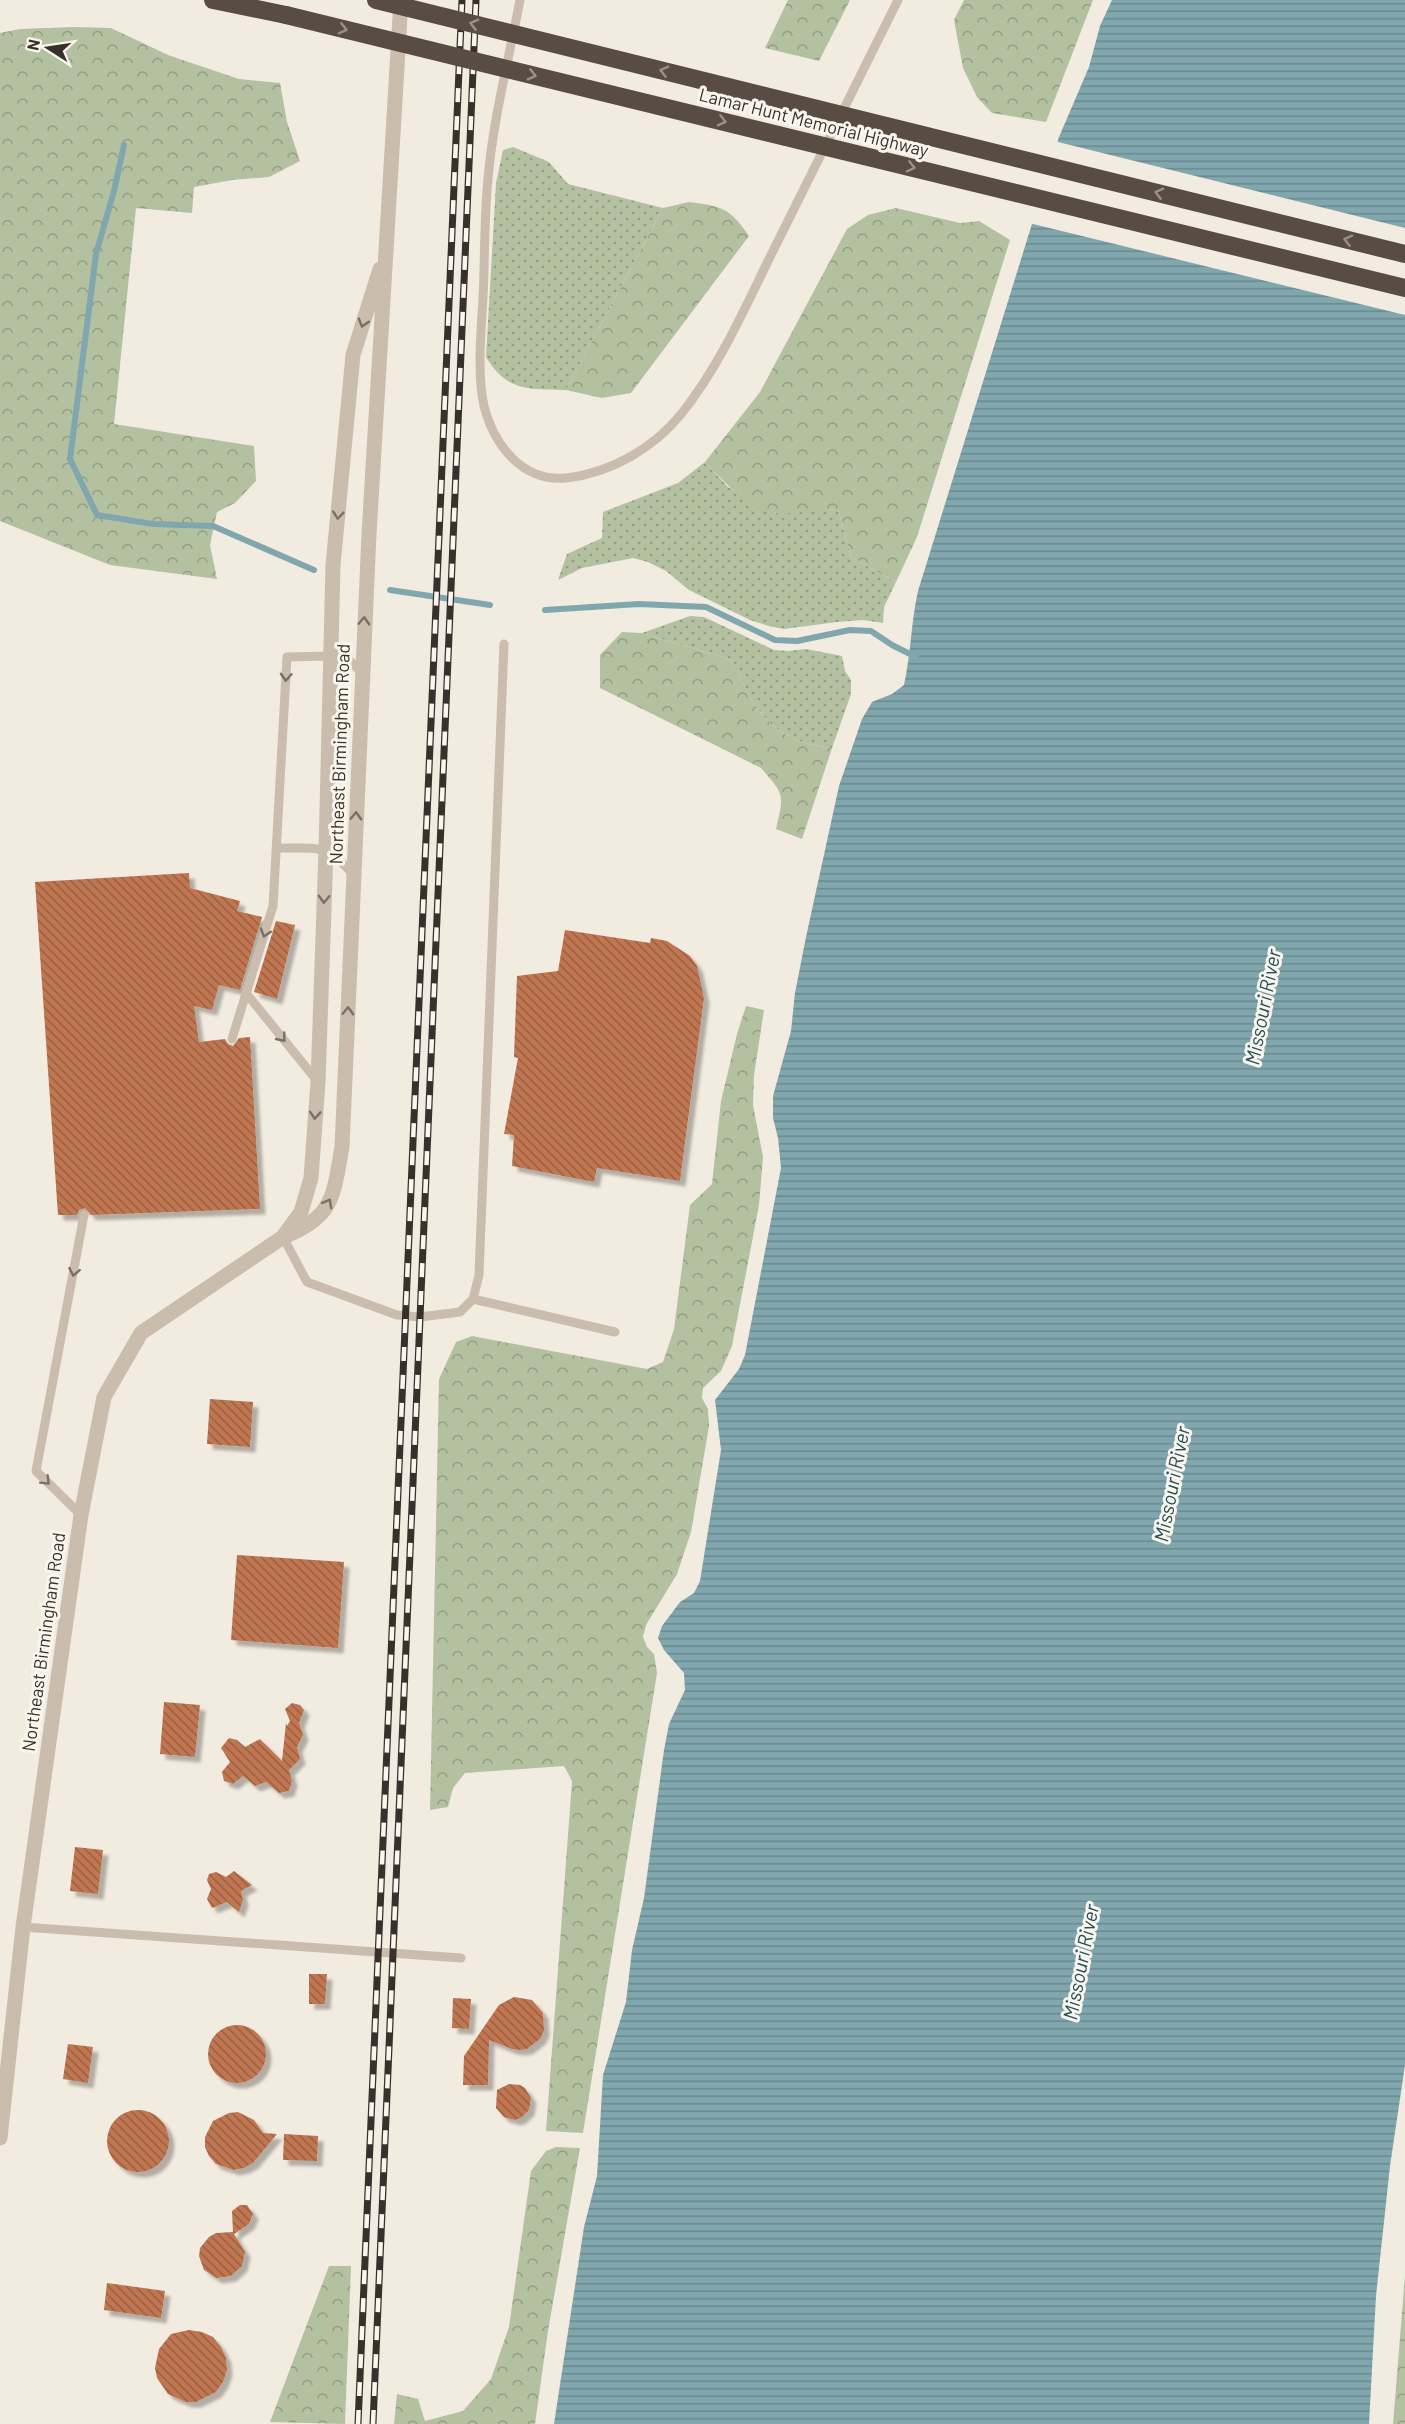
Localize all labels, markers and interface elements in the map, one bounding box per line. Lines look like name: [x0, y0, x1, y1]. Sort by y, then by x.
north arrow: [18, 18, 78, 78]
one-way arrow: [470, 19, 480, 32]
one-way arrow: [337, 21, 347, 34]
text: N: [22, 38, 43, 52]
one-way arrow: [659, 66, 670, 78]
one-way arrow: [527, 67, 537, 80]
street label: Lamar Hunt Memorial Highway: [697, 83, 931, 161]
one-way arrow: [716, 113, 726, 126]
one-way arrow: [906, 160, 916, 173]
one-way arrow: [1154, 188, 1164, 201]
one-way arrow: [1343, 235, 1353, 248]
one-way arrow: [358, 317, 370, 328]
one-way arrow: [332, 511, 345, 520]
one-way arrow: [358, 617, 371, 626]
street label: Northeast Birmingham Road: [324, 643, 354, 865]
one-way arrow: [280, 673, 293, 682]
one-way arrow: [350, 811, 362, 820]
one-way arrow: [318, 895, 331, 904]
one-way arrow: [259, 927, 272, 938]
water label: Missouri River: [1239, 946, 1285, 1067]
one-way arrow: [342, 1006, 354, 1015]
one-way arrow: [274, 1031, 285, 1042]
one-way arrow: [309, 1110, 322, 1119]
one-way arrow: [321, 1199, 332, 1209]
one-way arrow: [68, 1268, 80, 1277]
water label: Missouri River: [1148, 1423, 1194, 1544]
one-way arrow: [39, 1474, 50, 1484]
street label: Northeast Birmingham Road: [17, 1531, 69, 1753]
water label: Missouri River: [1057, 1901, 1103, 2022]

